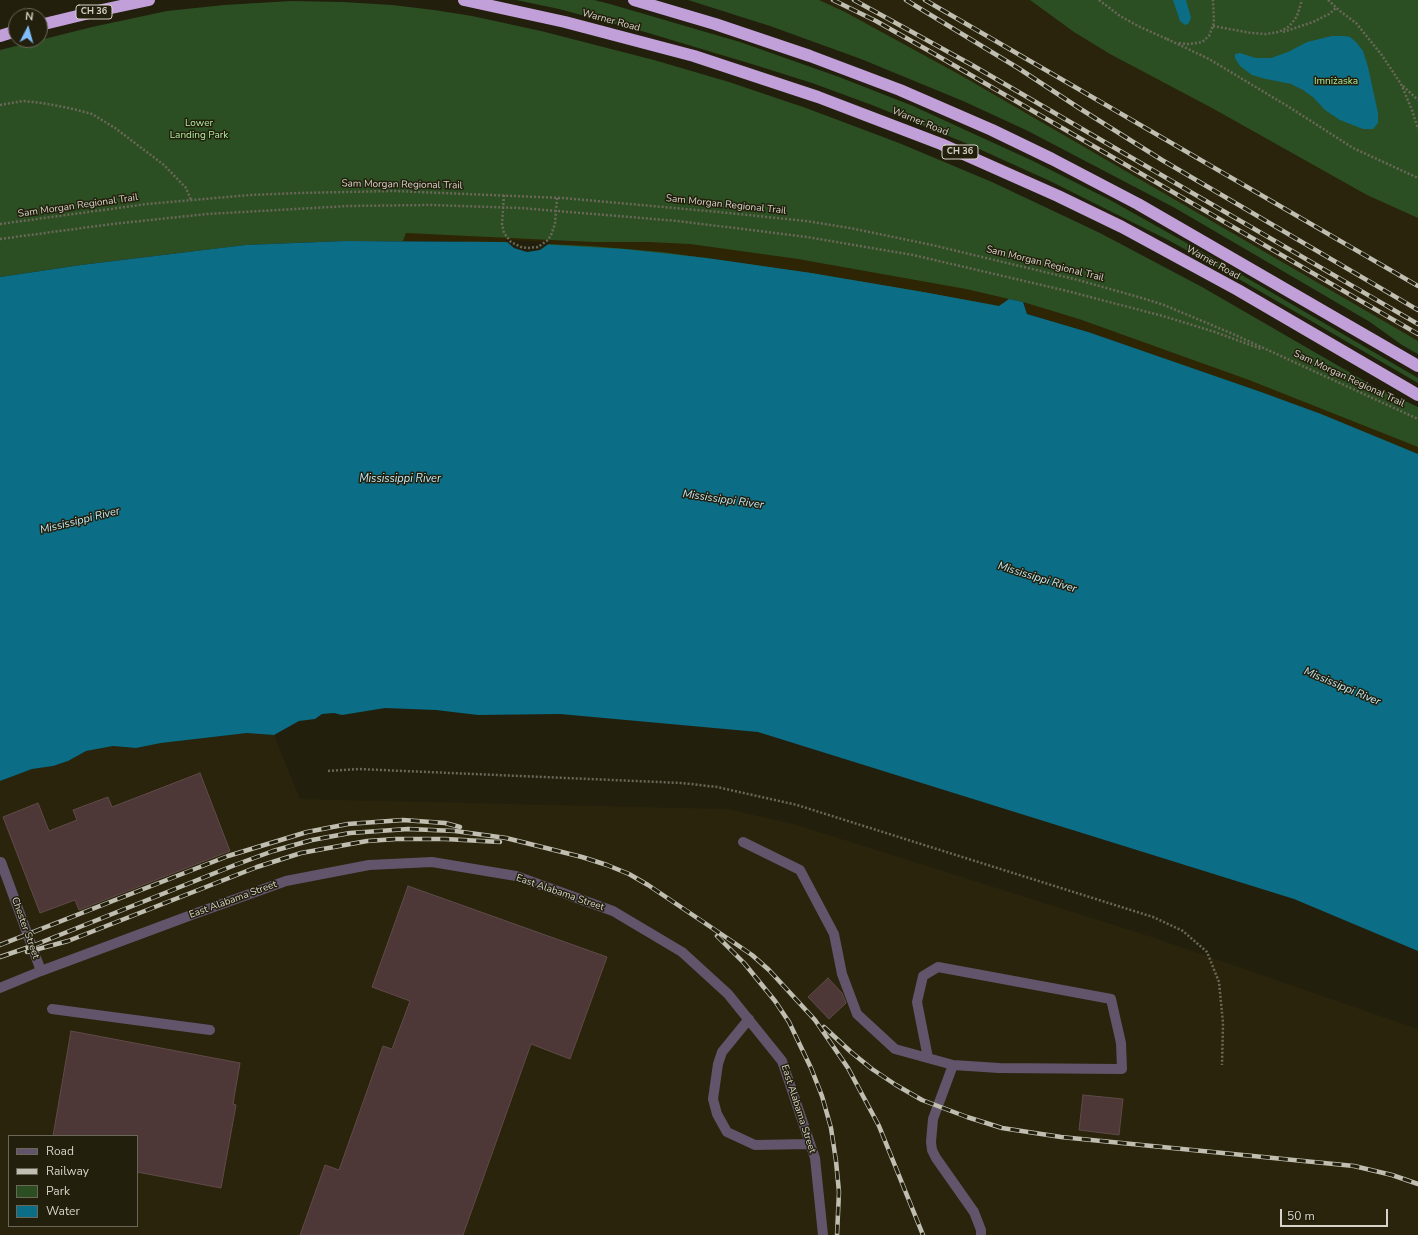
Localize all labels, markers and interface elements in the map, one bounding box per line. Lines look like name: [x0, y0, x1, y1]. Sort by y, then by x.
road number: CH 36: [76, 5, 112, 19]
street label: Warner Road: [581, 7, 641, 35]
north arrow: [8, 8, 48, 48]
text: N: [24, 9, 34, 24]
park label: Imniżaska: [1314, 76, 1358, 88]
street label: Warner Road: [890, 105, 950, 139]
park label: Lower Landing Park: [170, 118, 228, 142]
road number: CH 36: [942, 145, 978, 159]
street label: Sam Morgan Regional Trail: [341, 178, 463, 192]
street label: Sam Morgan Regional Trail: [17, 192, 139, 220]
street label: Sam Morgan Regional Trail: [665, 193, 787, 217]
street label: Warner Road: [1184, 243, 1242, 283]
street label: Sam Morgan Regional Trail: [985, 244, 1105, 284]
street label: Sam Morgan Regional Trail: [1292, 348, 1406, 410]
water label: Mississippi River: [359, 472, 441, 486]
water label: Mississippi River: [682, 488, 764, 512]
water label: Mississippi River: [39, 505, 121, 537]
water label: Mississippi River: [996, 560, 1078, 596]
water label: Mississippi River: [1302, 665, 1382, 709]
street label: East Alabama Street: [514, 872, 606, 914]
street label: East Alabama Street: [188, 879, 278, 921]
street label: Chester Street: [8, 896, 42, 960]
street label: East Alabama Street: [778, 1063, 818, 1155]
legend: [8, 1135, 138, 1227]
text: Road: [46, 1143, 74, 1159]
text: Railway: [46, 1163, 89, 1179]
text: Park: [46, 1183, 70, 1199]
scale bar: [1282, 1201, 1390, 1227]
text: Water: [46, 1203, 80, 1219]
text: 50 m: [1287, 1208, 1315, 1224]

